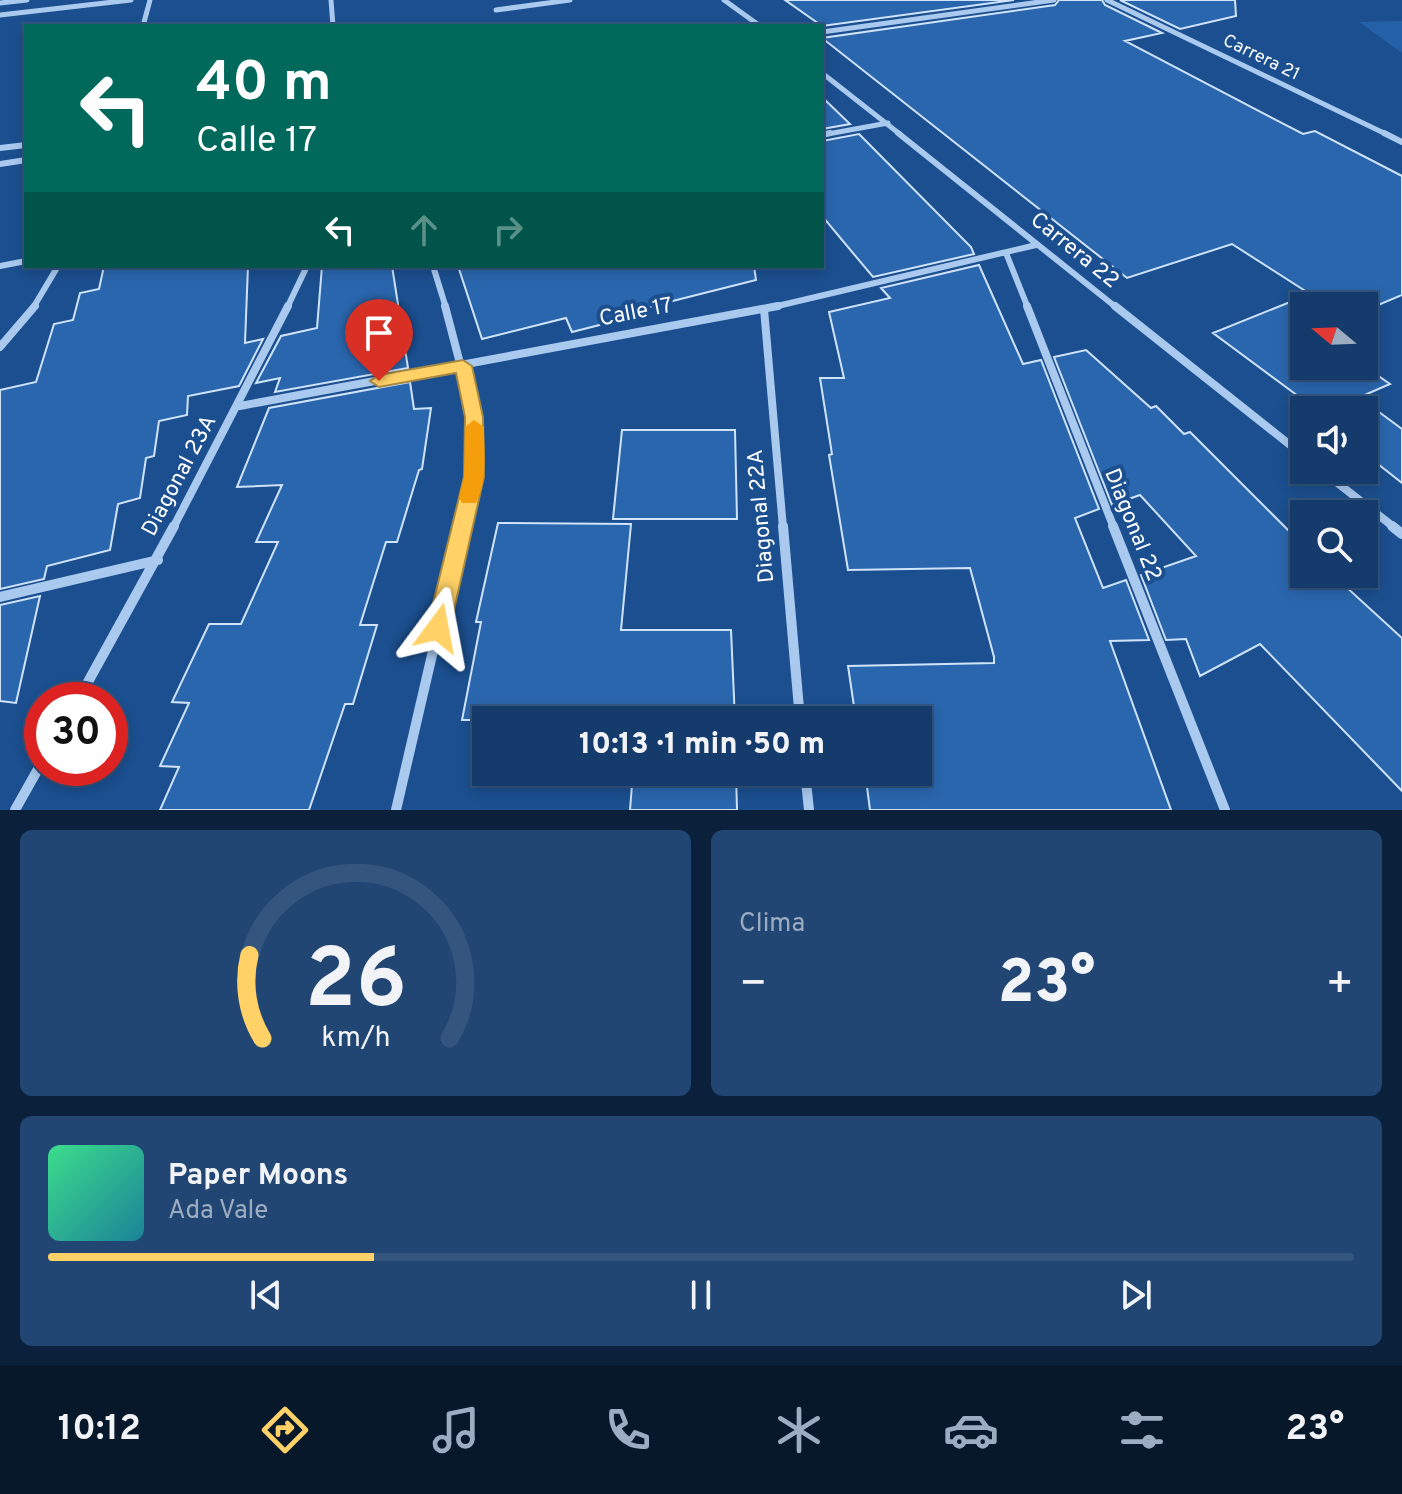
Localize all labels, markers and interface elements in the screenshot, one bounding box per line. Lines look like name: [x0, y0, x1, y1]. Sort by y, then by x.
street label: Carrera 21: [1219, 30, 1303, 86]
text: 40 m: [196, 50, 332, 120]
icon: left: [64, 56, 168, 160]
text: Calle 17: [196, 119, 317, 165]
street label: Carrera 22: [1024, 207, 1124, 295]
icon: left: [318, 208, 362, 252]
icon: ahead: [402, 208, 446, 252]
icon: right: [486, 208, 530, 252]
north arrow: [1290, 292, 1378, 380]
map controls: [1290, 292, 1378, 588]
street label: Calle 17: [597, 293, 675, 333]
pin: [345, 299, 413, 381]
icon: arrive: [357, 311, 401, 355]
button: sound: [1290, 396, 1378, 484]
street label: Diagonal 23A: [137, 411, 223, 541]
street label: Diagonal 22A: [743, 448, 781, 584]
street label: Diagonal 22: [1097, 465, 1167, 585]
button: search: [1290, 500, 1378, 588]
position arrow: [396, 586, 480, 670]
speed limit sign: 30: [24, 682, 128, 786]
text: 10:13 · 1 min · 50 m: [579, 727, 825, 764]
text: Clima: [739, 908, 805, 941]
text: 26: [305, 932, 407, 1037]
text: 23°: [998, 948, 1095, 1024]
text: −: [739, 958, 767, 1014]
text: +: [1326, 958, 1354, 1014]
text: km/h: [321, 1021, 390, 1057]
text: Paper Moons: [168, 1158, 348, 1195]
text: Ada Vale: [168, 1195, 268, 1228]
icon: previous: [244, 1273, 288, 1317]
icon: pause: [679, 1273, 723, 1317]
icon: next: [1114, 1273, 1158, 1317]
icon: directions: [257, 1402, 313, 1458]
icon: music: [428, 1402, 484, 1458]
icon: phone: [600, 1402, 656, 1458]
icon: climate: [771, 1402, 827, 1458]
icon: car: [943, 1402, 999, 1458]
icon: filters: [1114, 1402, 1170, 1458]
text: 10:12: [58, 1407, 141, 1453]
text: 23°: [1286, 1407, 1344, 1453]

